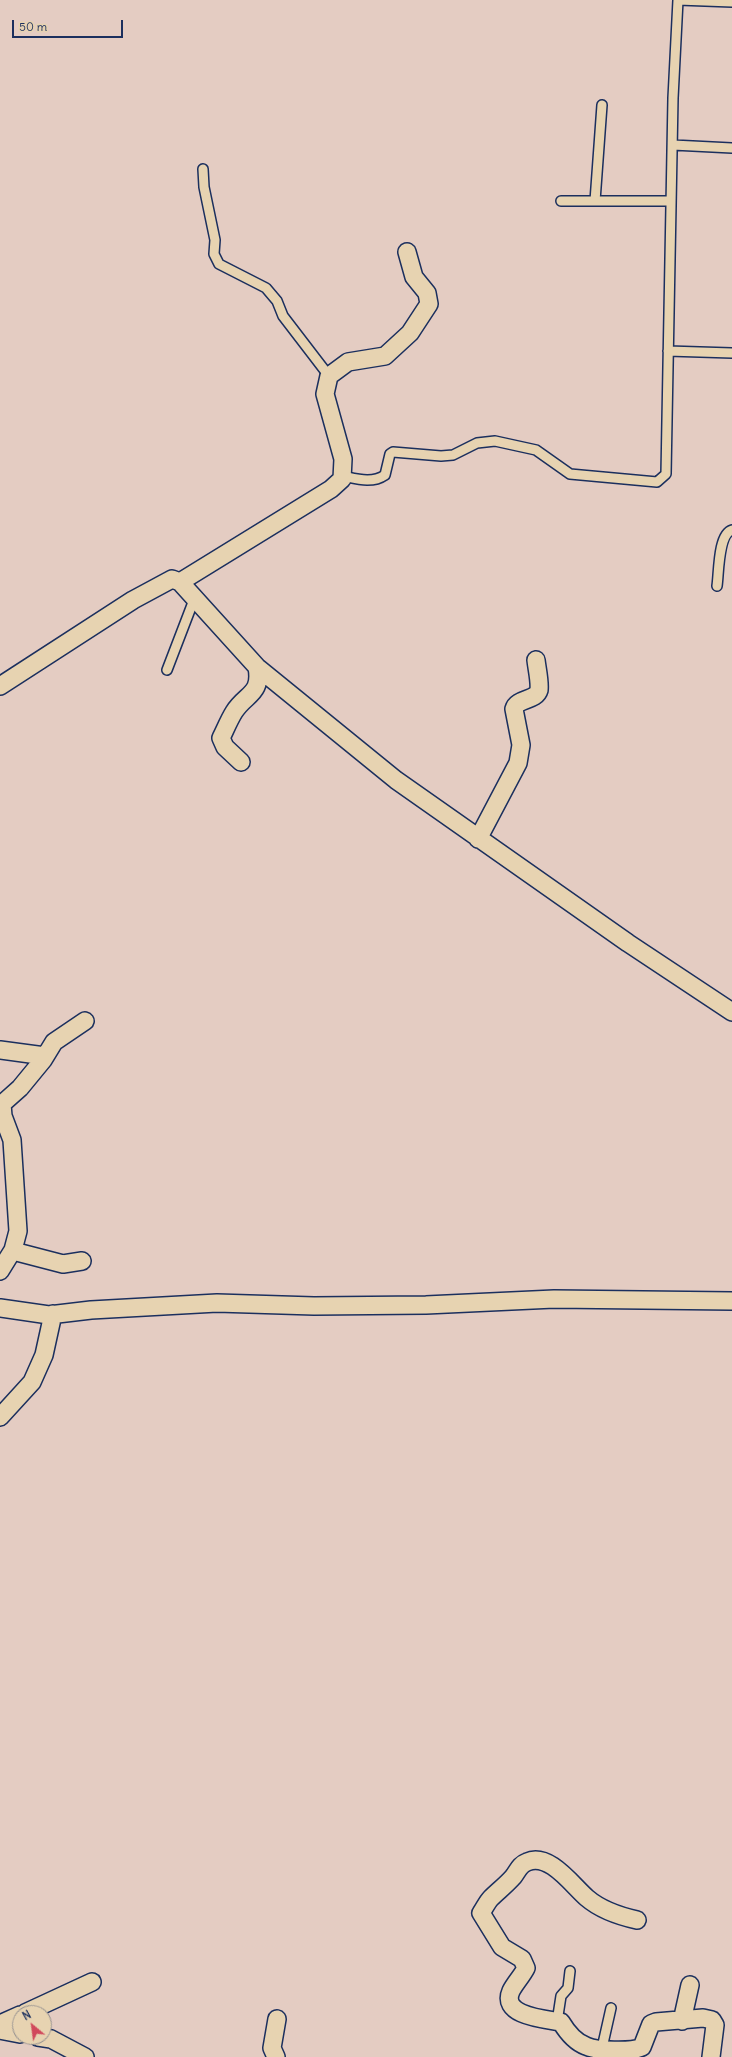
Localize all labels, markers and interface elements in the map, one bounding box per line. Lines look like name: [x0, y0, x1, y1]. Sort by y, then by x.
scale bar: [14, 12, 125, 38]
text: 50 m: [19, 19, 47, 34]
north arrow: [12, 2005, 52, 2045]
text: N: [20, 2007, 33, 2023]

